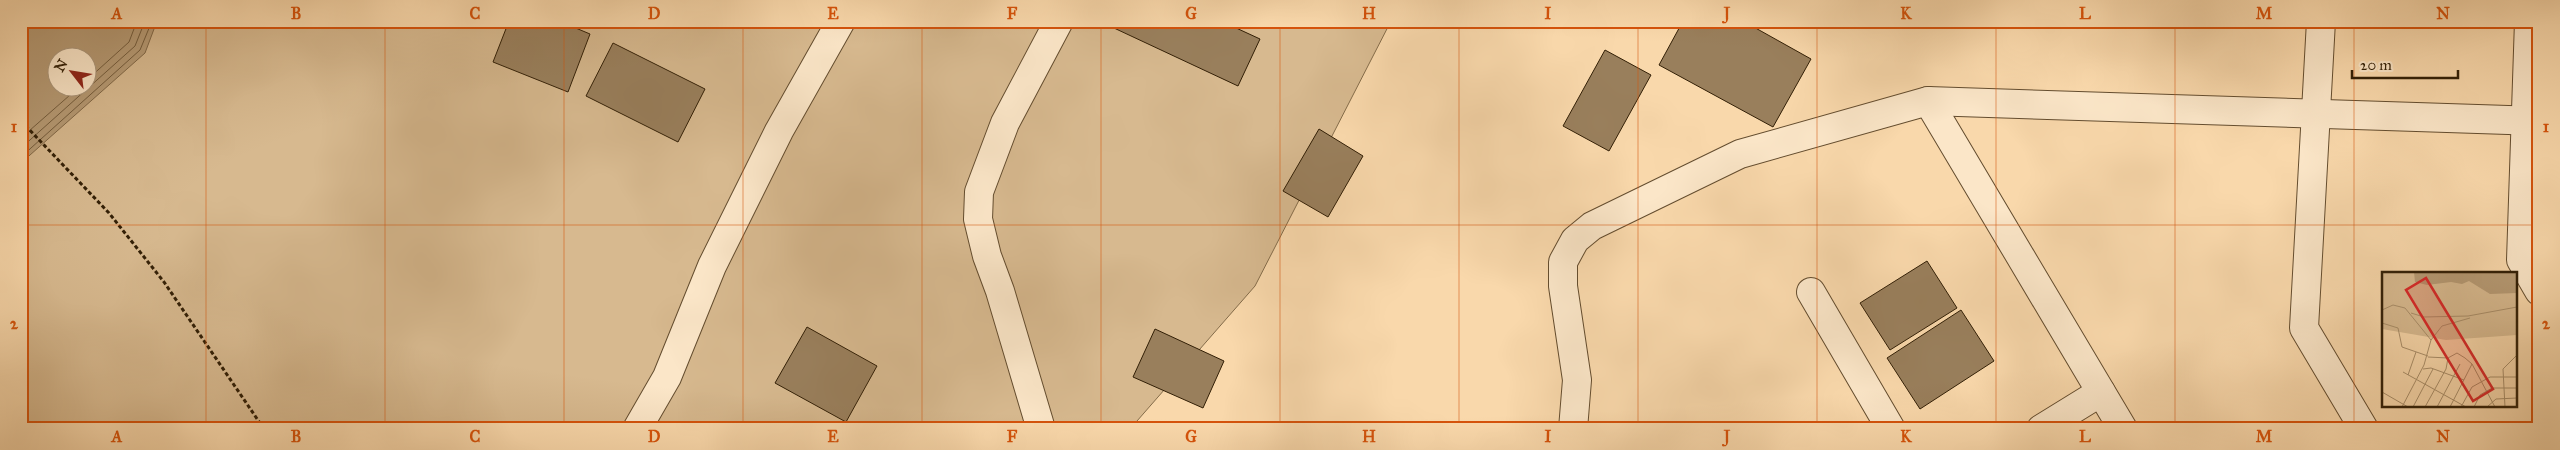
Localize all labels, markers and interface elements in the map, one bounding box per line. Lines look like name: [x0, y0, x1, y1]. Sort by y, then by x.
text: A: [111, 4, 123, 23]
text: B: [291, 4, 301, 23]
text: C: [470, 4, 481, 23]
text: D: [648, 4, 661, 23]
text: E: [827, 4, 839, 23]
text: F: [1007, 4, 1018, 23]
text: G: [1185, 4, 1197, 23]
text: H: [1362, 4, 1376, 23]
text: I: [1545, 4, 1552, 23]
text: J: [1722, 4, 1731, 24]
text: K: [1900, 4, 1912, 23]
text: L: [2079, 4, 2091, 23]
text: M: [2256, 4, 2273, 23]
text: N: [2436, 4, 2450, 23]
north arrow: [48, 48, 98, 98]
scale bar: [2352, 48, 2459, 80]
text: N: [51, 56, 72, 75]
text: 20 m: [2360, 56, 2392, 74]
text: 1: [11, 117, 18, 136]
text: 1: [2543, 117, 2550, 136]
inset map: [2382, 272, 2518, 408]
text: 2: [10, 314, 19, 333]
text: 2: [2542, 314, 2551, 333]
text: A: [111, 427, 123, 446]
text: B: [291, 427, 301, 446]
text: C: [470, 427, 481, 446]
text: D: [648, 427, 661, 446]
text: E: [827, 427, 839, 446]
text: F: [1007, 427, 1018, 446]
text: G: [1185, 427, 1197, 446]
text: H: [1362, 427, 1376, 446]
text: I: [1545, 427, 1552, 446]
text: J: [1722, 427, 1731, 447]
text: K: [1900, 427, 1912, 446]
text: L: [2079, 427, 2091, 446]
text: M: [2256, 427, 2273, 446]
text: N: [2436, 427, 2450, 446]

